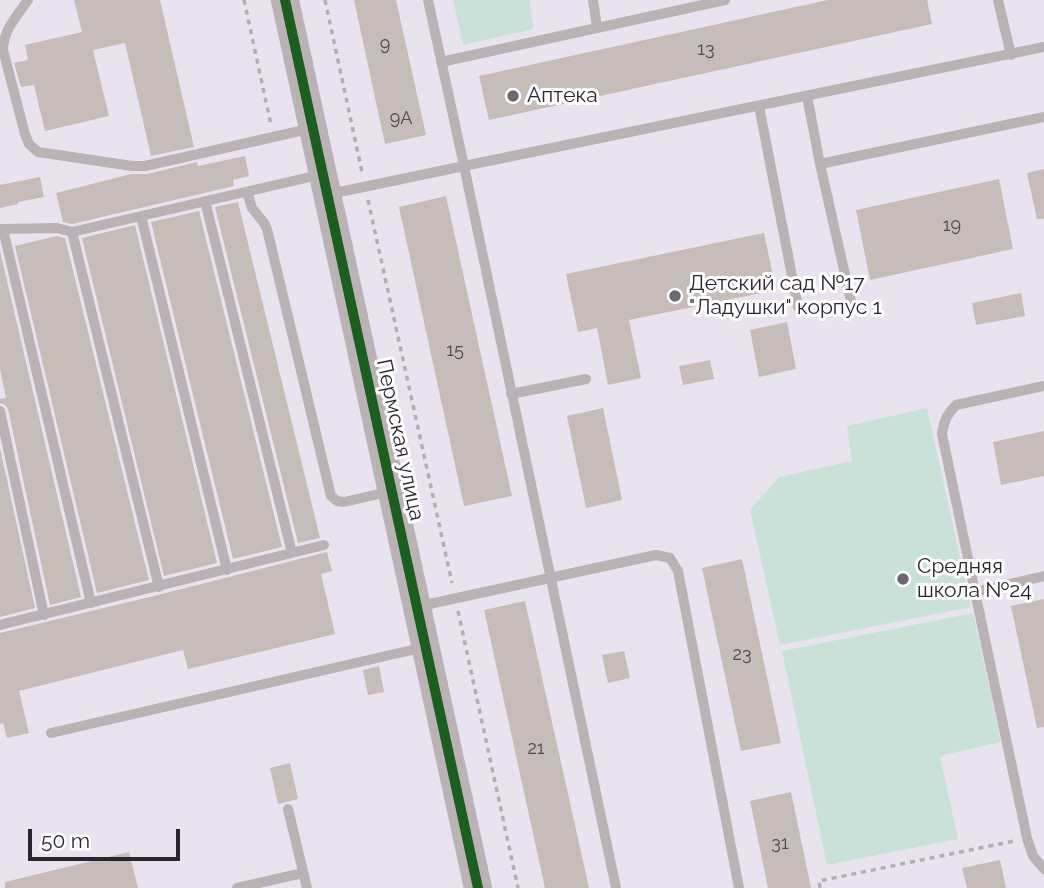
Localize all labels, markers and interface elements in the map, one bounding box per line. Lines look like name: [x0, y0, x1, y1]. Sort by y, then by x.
house number: 9: [380, 34, 390, 56]
house number: 13: [697, 39, 715, 61]
place label: Аптека: [527, 83, 598, 109]
marker: Аптека: [505, 88, 521, 104]
house number: 9А: [390, 108, 412, 130]
house number: 19: [943, 215, 961, 237]
place label: Детский сад №17 "Ладушки" корпус 1: [689, 271, 882, 321]
marker: Детский сад №17 "Ладушки" корпус 1: [667, 288, 683, 304]
house number: 15: [446, 340, 464, 362]
street label: Пермская улица: [371, 357, 429, 523]
place label: Средняя школа №24: [917, 554, 1032, 604]
marker: Средняя школа №24: [895, 571, 911, 587]
house number: 23: [733, 644, 751, 666]
house number: 21: [527, 738, 545, 760]
scale bar: [32, 814, 184, 858]
text: 50 m: [41, 828, 90, 853]
house number: 31: [771, 833, 789, 855]

